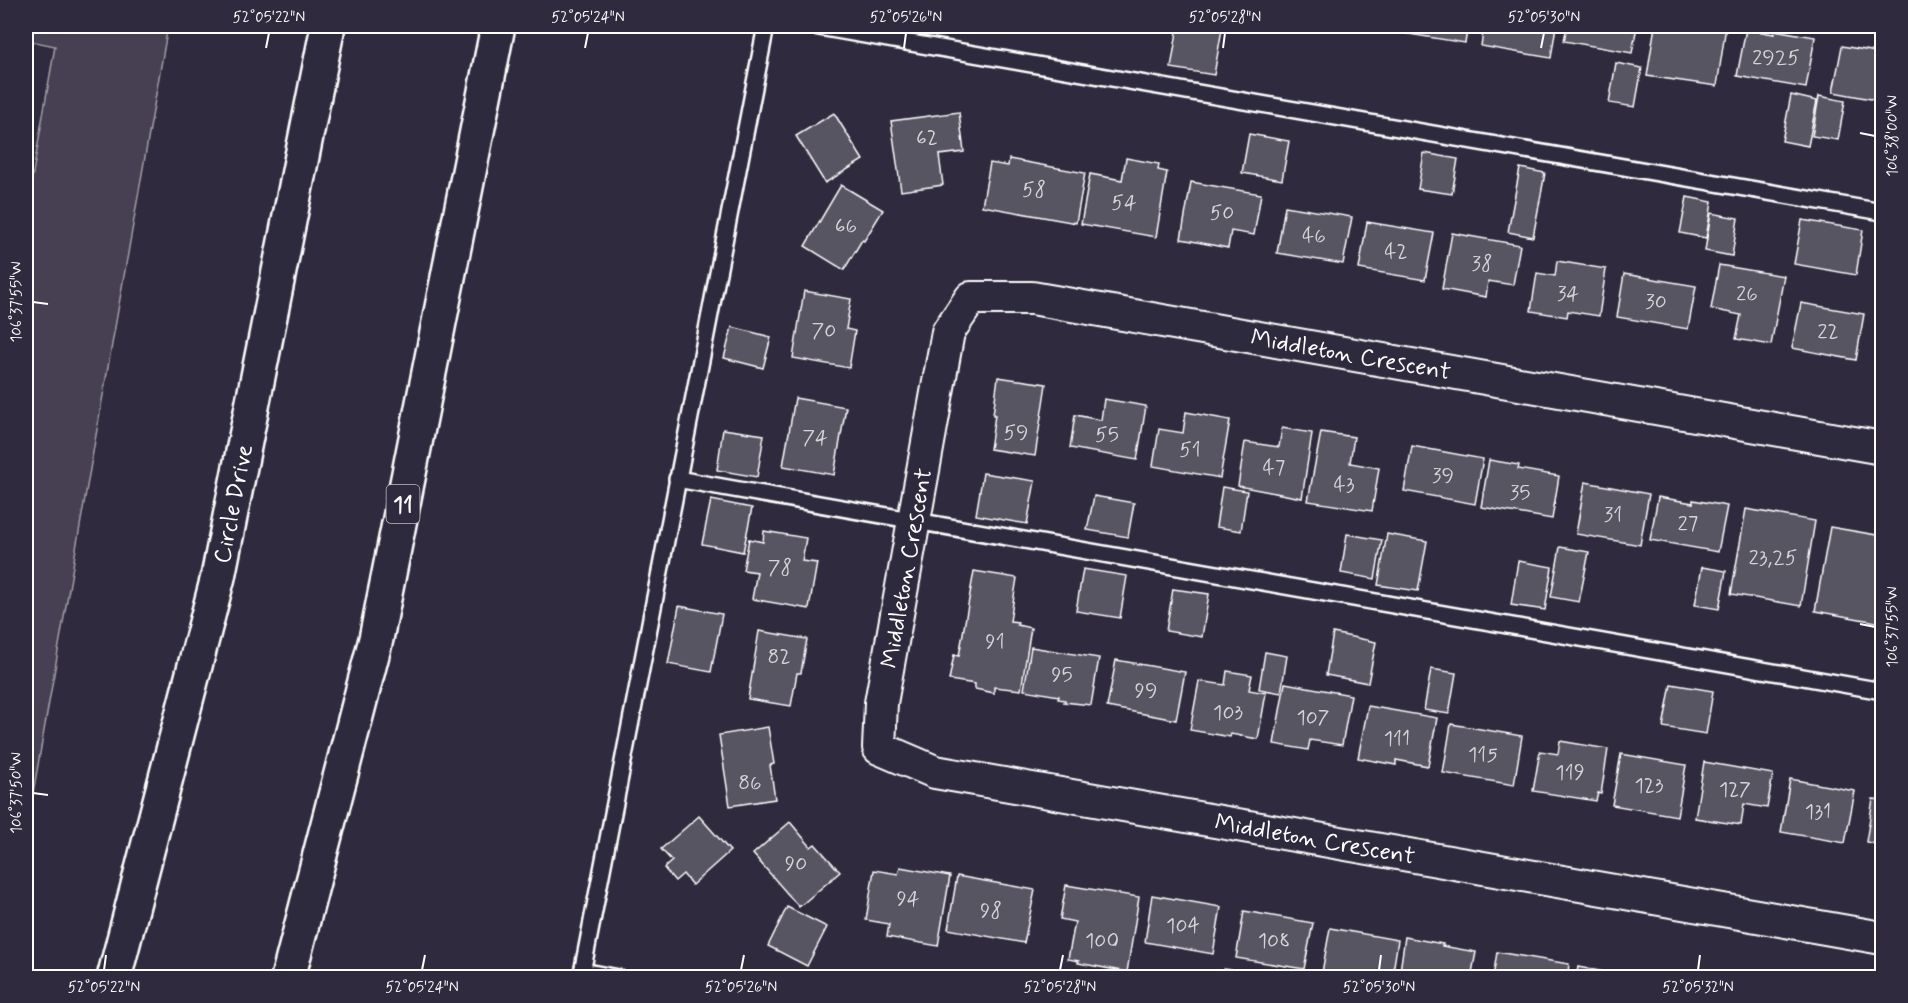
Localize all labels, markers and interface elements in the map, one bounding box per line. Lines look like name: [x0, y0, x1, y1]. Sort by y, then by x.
text: 52°05'22"N: [233, 8, 305, 28]
text: 52°05'24"N: [551, 8, 625, 28]
text: 52°05'26"N: [870, 8, 942, 28]
text: 52°05'28"N: [1189, 8, 1261, 28]
text: 52°05'30"N: [1508, 8, 1580, 28]
house number: 2925: [1752, 44, 1800, 72]
text: 106°38'00"W: [1883, 95, 1903, 177]
house number: 62: [916, 124, 938, 152]
house number: 58: [1022, 176, 1046, 204]
house number: 54: [1111, 189, 1137, 217]
house number: 50: [1210, 199, 1234, 227]
house number: 66: [835, 212, 857, 240]
house number: 46: [1302, 222, 1326, 250]
house number: 42: [1384, 238, 1408, 266]
house number: 38: [1472, 250, 1493, 278]
text: 106°37'55"W: [7, 262, 27, 343]
house number: 34: [1557, 280, 1579, 308]
house number: 26: [1736, 280, 1758, 308]
house number: 30: [1645, 288, 1667, 316]
house number: 70: [812, 317, 836, 345]
house number: 22: [1817, 318, 1839, 346]
street label: Middleton Crescent: [1248, 323, 1453, 388]
house number: 59: [1003, 419, 1029, 447]
house number: 55: [1095, 421, 1119, 449]
house number: 74: [802, 424, 828, 452]
house number: 51: [1179, 436, 1201, 464]
street label: Circle Drive: [207, 442, 261, 566]
house number: 47: [1263, 454, 1285, 482]
house number: 39: [1432, 462, 1454, 490]
street label: Middleton Crescent: [875, 466, 940, 671]
house number: 43: [1333, 471, 1355, 499]
house number: 35: [1510, 479, 1530, 507]
road number: 11: [386, 485, 420, 523]
house number: 31: [1604, 501, 1622, 529]
house number: 27: [1678, 510, 1698, 538]
house number: 23,25: [1749, 544, 1797, 572]
house number: 78: [768, 554, 792, 582]
text: 106°37'55"W: [1883, 587, 1903, 668]
house number: 91: [985, 628, 1005, 656]
house number: 82: [768, 643, 790, 671]
house number: 95: [1051, 661, 1073, 689]
house number: 99: [1135, 677, 1157, 705]
house number: 103: [1213, 699, 1243, 727]
house number: 107: [1296, 704, 1330, 732]
house number: 111: [1384, 725, 1410, 753]
house number: 115: [1468, 741, 1498, 769]
text: 106°37'50"W: [7, 752, 27, 834]
house number: 119: [1555, 759, 1585, 787]
house number: 86: [738, 769, 762, 797]
house number: 123: [1634, 772, 1664, 800]
house number: 127: [1719, 776, 1751, 804]
house number: 131: [1805, 798, 1831, 826]
street label: Middleton Crescent: [1212, 807, 1417, 873]
house number: 90: [785, 850, 807, 878]
house number: 94: [896, 885, 920, 913]
house number: 98: [980, 897, 1002, 925]
house number: 104: [1166, 912, 1200, 940]
house number: 100: [1085, 927, 1119, 955]
house number: 108: [1258, 927, 1290, 955]
text: 52°05'22"N: [68, 978, 140, 998]
text: 52°05'24"N: [385, 978, 459, 998]
text: 52°05'26"N: [705, 978, 777, 998]
text: 52°05'28"N: [1024, 978, 1096, 998]
text: 52°05'30"N: [1343, 978, 1415, 998]
text: 52°05'32"N: [1662, 978, 1734, 998]

